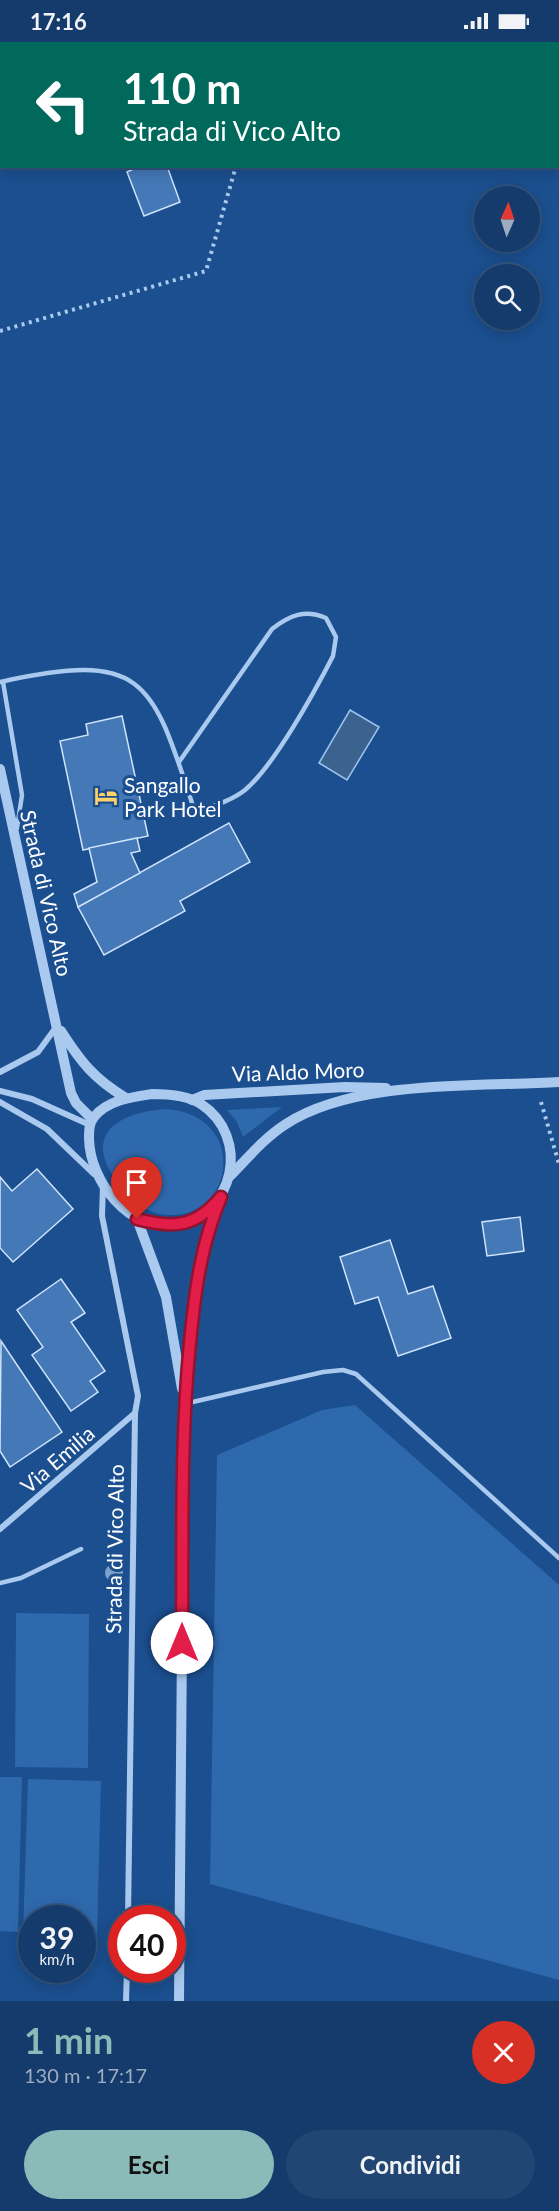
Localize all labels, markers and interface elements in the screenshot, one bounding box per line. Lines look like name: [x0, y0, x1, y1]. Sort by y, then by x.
text: 17:16: [30, 8, 87, 35]
text: 110 m: [123, 63, 241, 113]
icon: left: [24, 66, 102, 144]
text: Strada di Vico Alto: [123, 114, 341, 147]
north arrow: [474, 186, 540, 252]
map controls: [474, 186, 540, 330]
button: search: [474, 264, 540, 330]
place label: Sangallo Park Hotel: [124, 772, 221, 821]
hotel icon: Sangallo Park Hotel: [93, 783, 119, 809]
street label: Strada di Vico Alto: [16, 808, 78, 978]
street label: Via Aldo Moro: [231, 1056, 365, 1086]
pin: [111, 1157, 162, 1219]
icon: arrive: [120, 1166, 153, 1199]
street label: Via Emilia: [15, 1420, 99, 1498]
street label: Strada di Vico Alto: [100, 1464, 128, 1634]
position arrow: [150, 1611, 214, 1675]
speed limit sign: 40: [108, 1905, 186, 1983]
text: 39: [40, 1919, 74, 1955]
text: km/h: [39, 1950, 75, 1968]
text: 1 min: [24, 2018, 113, 2062]
button: close: [472, 2021, 535, 2084]
text: 130 m · 17:17: [24, 2063, 147, 2087]
button: Esci: [24, 2130, 274, 2199]
button: Condividi: [286, 2130, 535, 2199]

